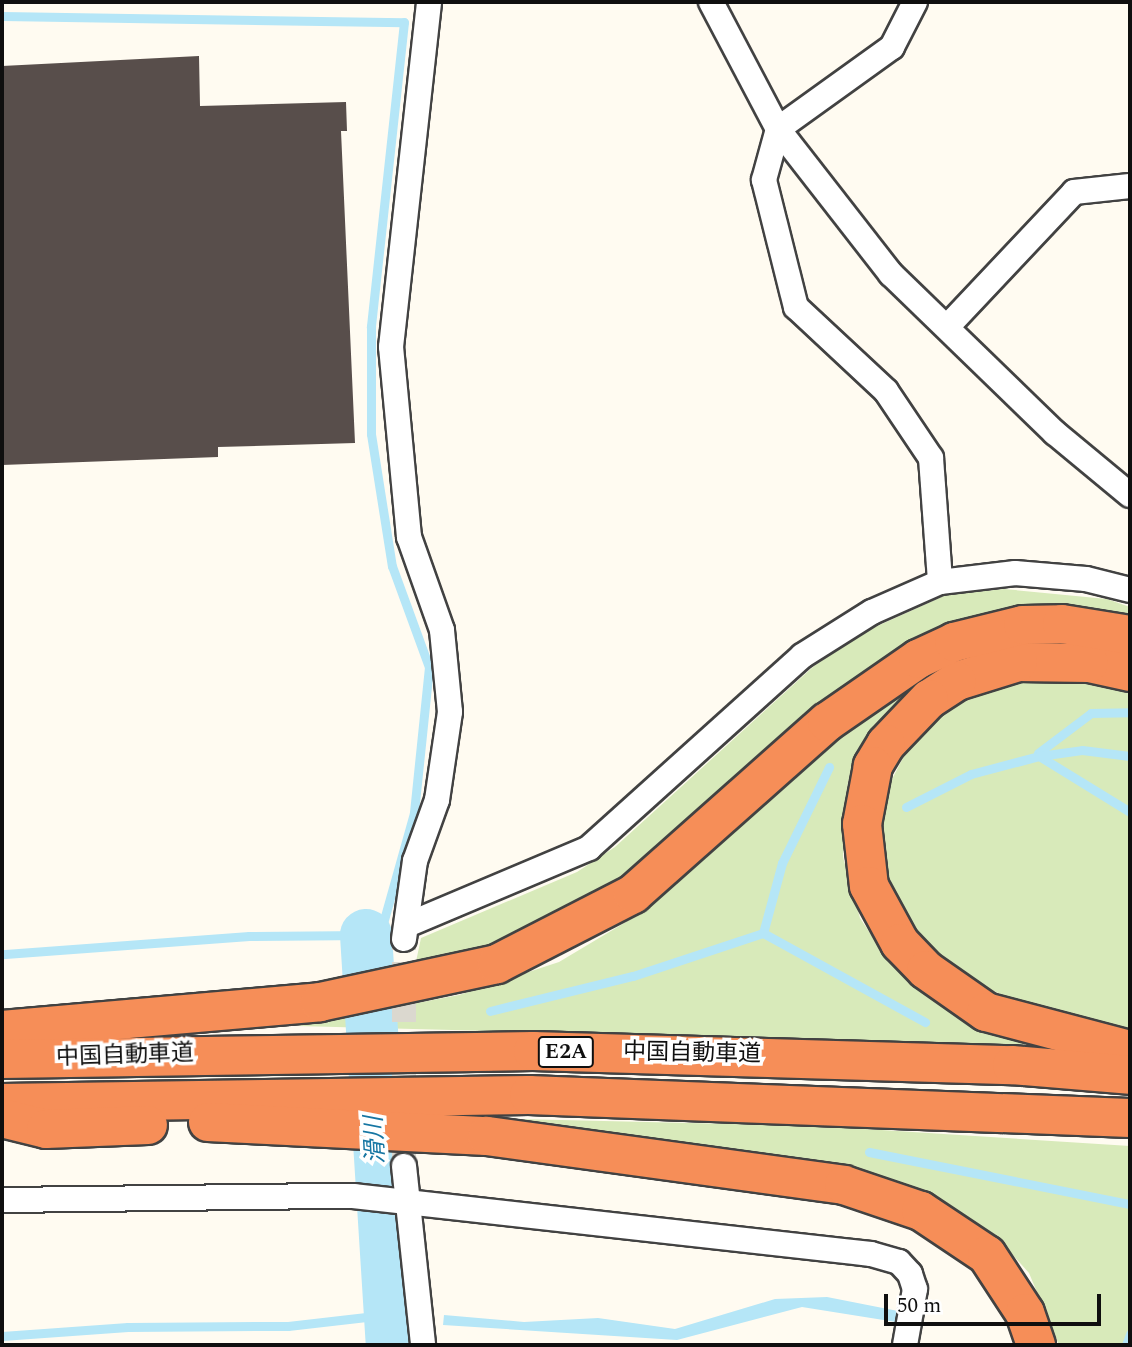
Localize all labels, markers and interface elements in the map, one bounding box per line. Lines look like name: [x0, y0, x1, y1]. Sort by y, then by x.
road number: E2A: [536, 1034, 596, 1070]
street label: 中国自動車道: [623, 1039, 761, 1069]
street label: 中国自動車道: [56, 1040, 194, 1072]
water label: 滑川: [360, 1115, 392, 1165]
scale bar: [887, 1280, 1104, 1324]
text: 50 m: [897, 1290, 941, 1322]

